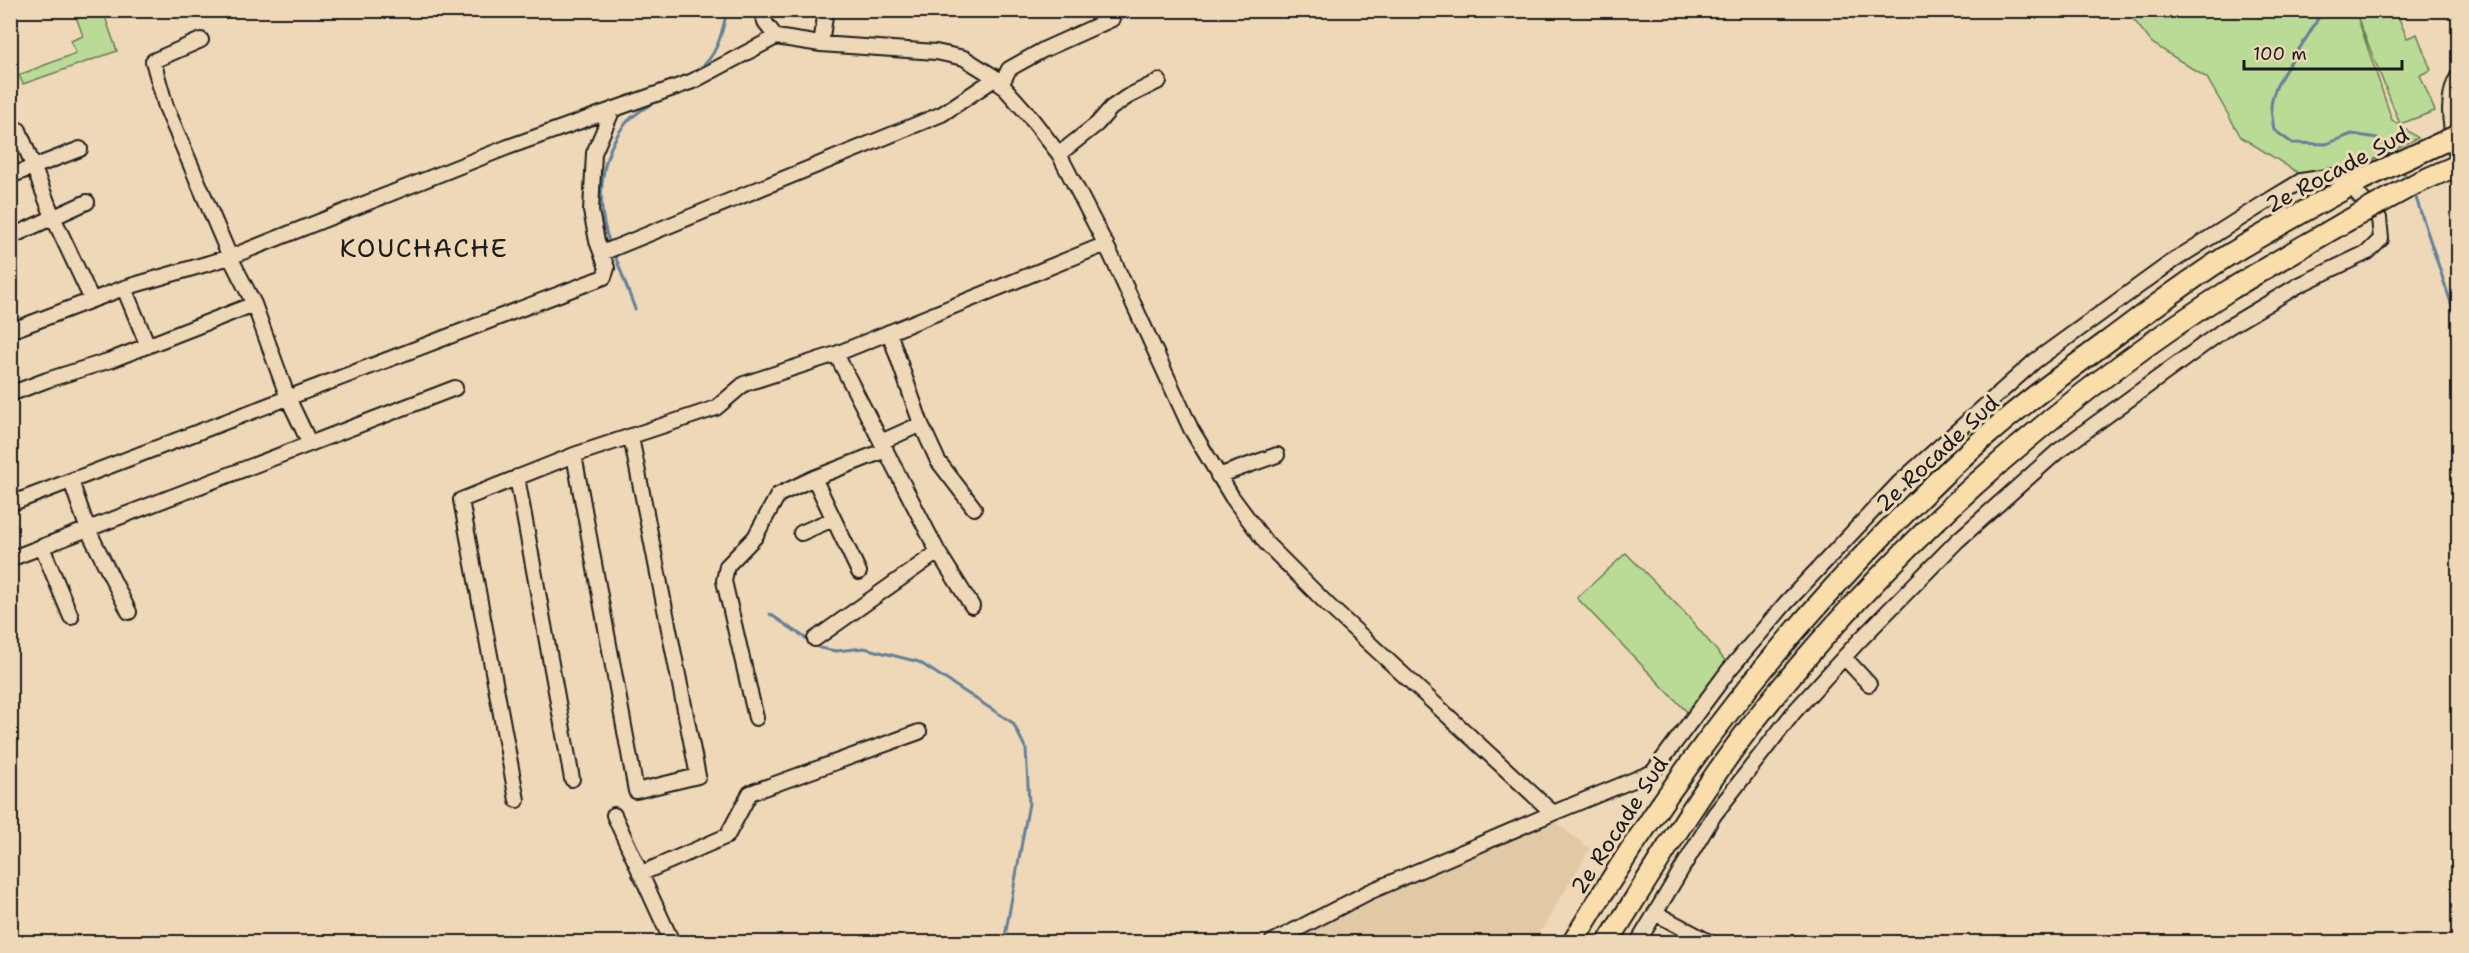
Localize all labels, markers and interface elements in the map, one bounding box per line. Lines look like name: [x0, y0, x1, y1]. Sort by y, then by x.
scale bar: [2244, 33, 2402, 71]
text: 100 m: [2253, 42, 2307, 66]
street label: 2e Rocade Sud: [2260, 119, 2414, 219]
district label: KOUCHACHE: [340, 230, 508, 265]
street label: 2e Rocade Sud: [1870, 389, 2005, 518]
street label: 2e Rocade Sud: [1564, 751, 1675, 900]

